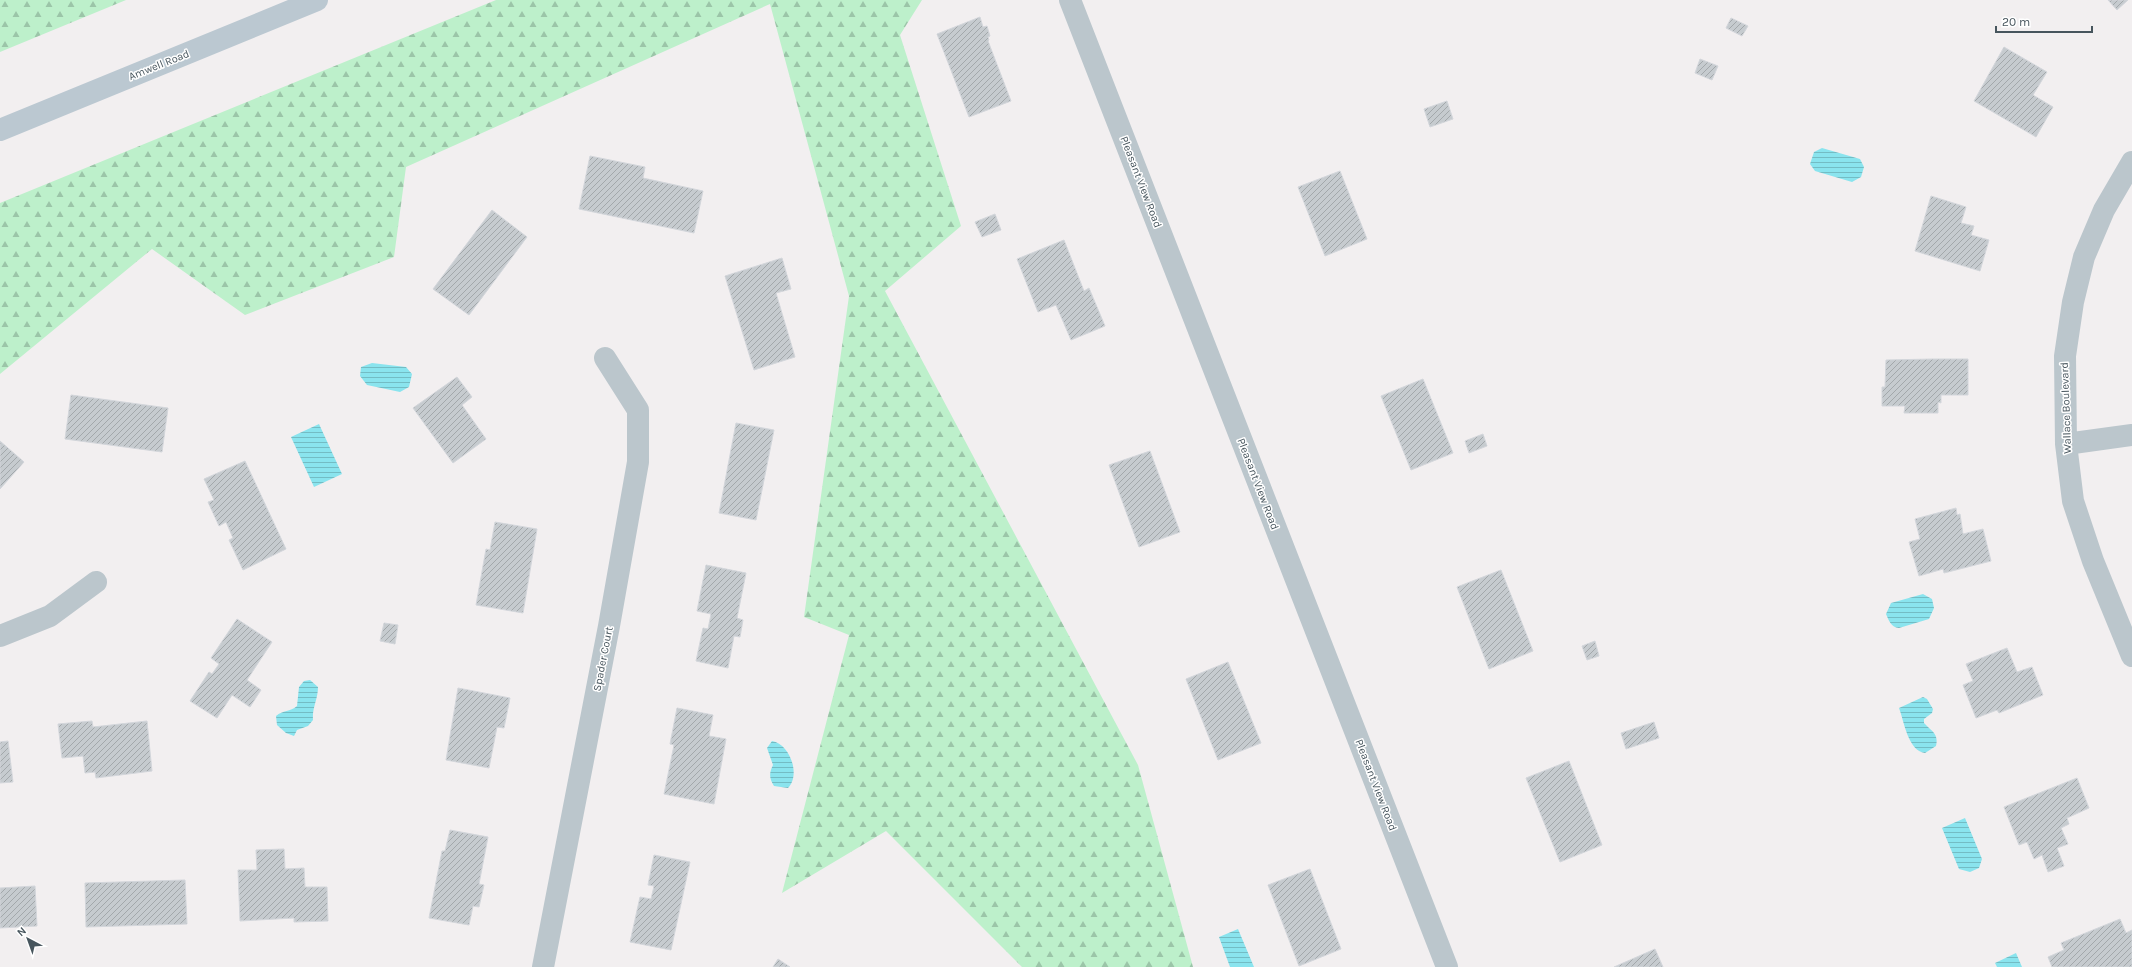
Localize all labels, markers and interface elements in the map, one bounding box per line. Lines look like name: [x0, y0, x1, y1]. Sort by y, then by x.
scale bar: [1996, 8, 2092, 34]
text: 20 m: [2002, 15, 2030, 29]
street label: Amwell Road: [127, 47, 191, 83]
street label: Pleasant View Road: [1118, 134, 1164, 230]
street label: Wallace Boulevard: [2058, 362, 2074, 454]
street label: Pleasant View Road: [1235, 436, 1281, 532]
street label: Spader Court: [590, 626, 616, 692]
street label: Pleasant View Road: [1353, 737, 1399, 833]
north arrow: [8, 919, 48, 959]
text: N: [15, 924, 29, 939]

